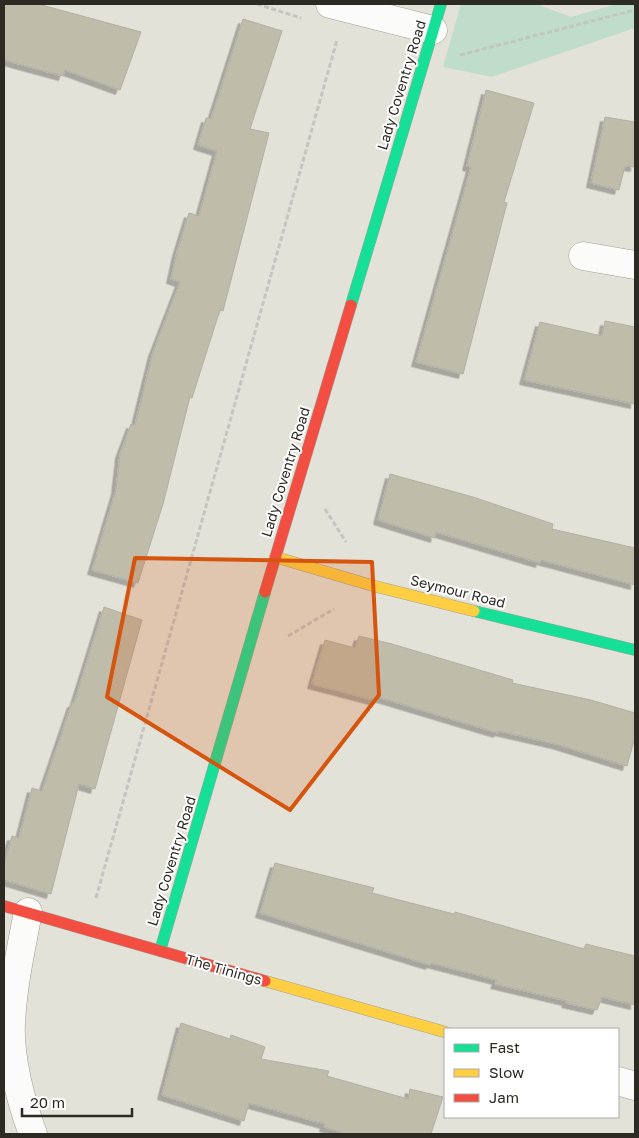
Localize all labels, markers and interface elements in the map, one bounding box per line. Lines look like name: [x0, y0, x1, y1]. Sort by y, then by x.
street label: Lady Coventry Road: [373, 18, 429, 152]
street label: Lady Coventry Road: [257, 405, 313, 539]
street label: Seymour Road: [409, 571, 507, 611]
street label: Lady Coventry Road: [143, 794, 199, 928]
street label: The Tinings: [184, 950, 264, 988]
legend: [444, 1028, 619, 1118]
text: Fast: [489, 1038, 520, 1056]
text: Slow: [489, 1063, 524, 1081]
scale bar: [22, 1086, 132, 1118]
text: Jam: [489, 1088, 519, 1106]
text: 20 m: [30, 1093, 65, 1111]

